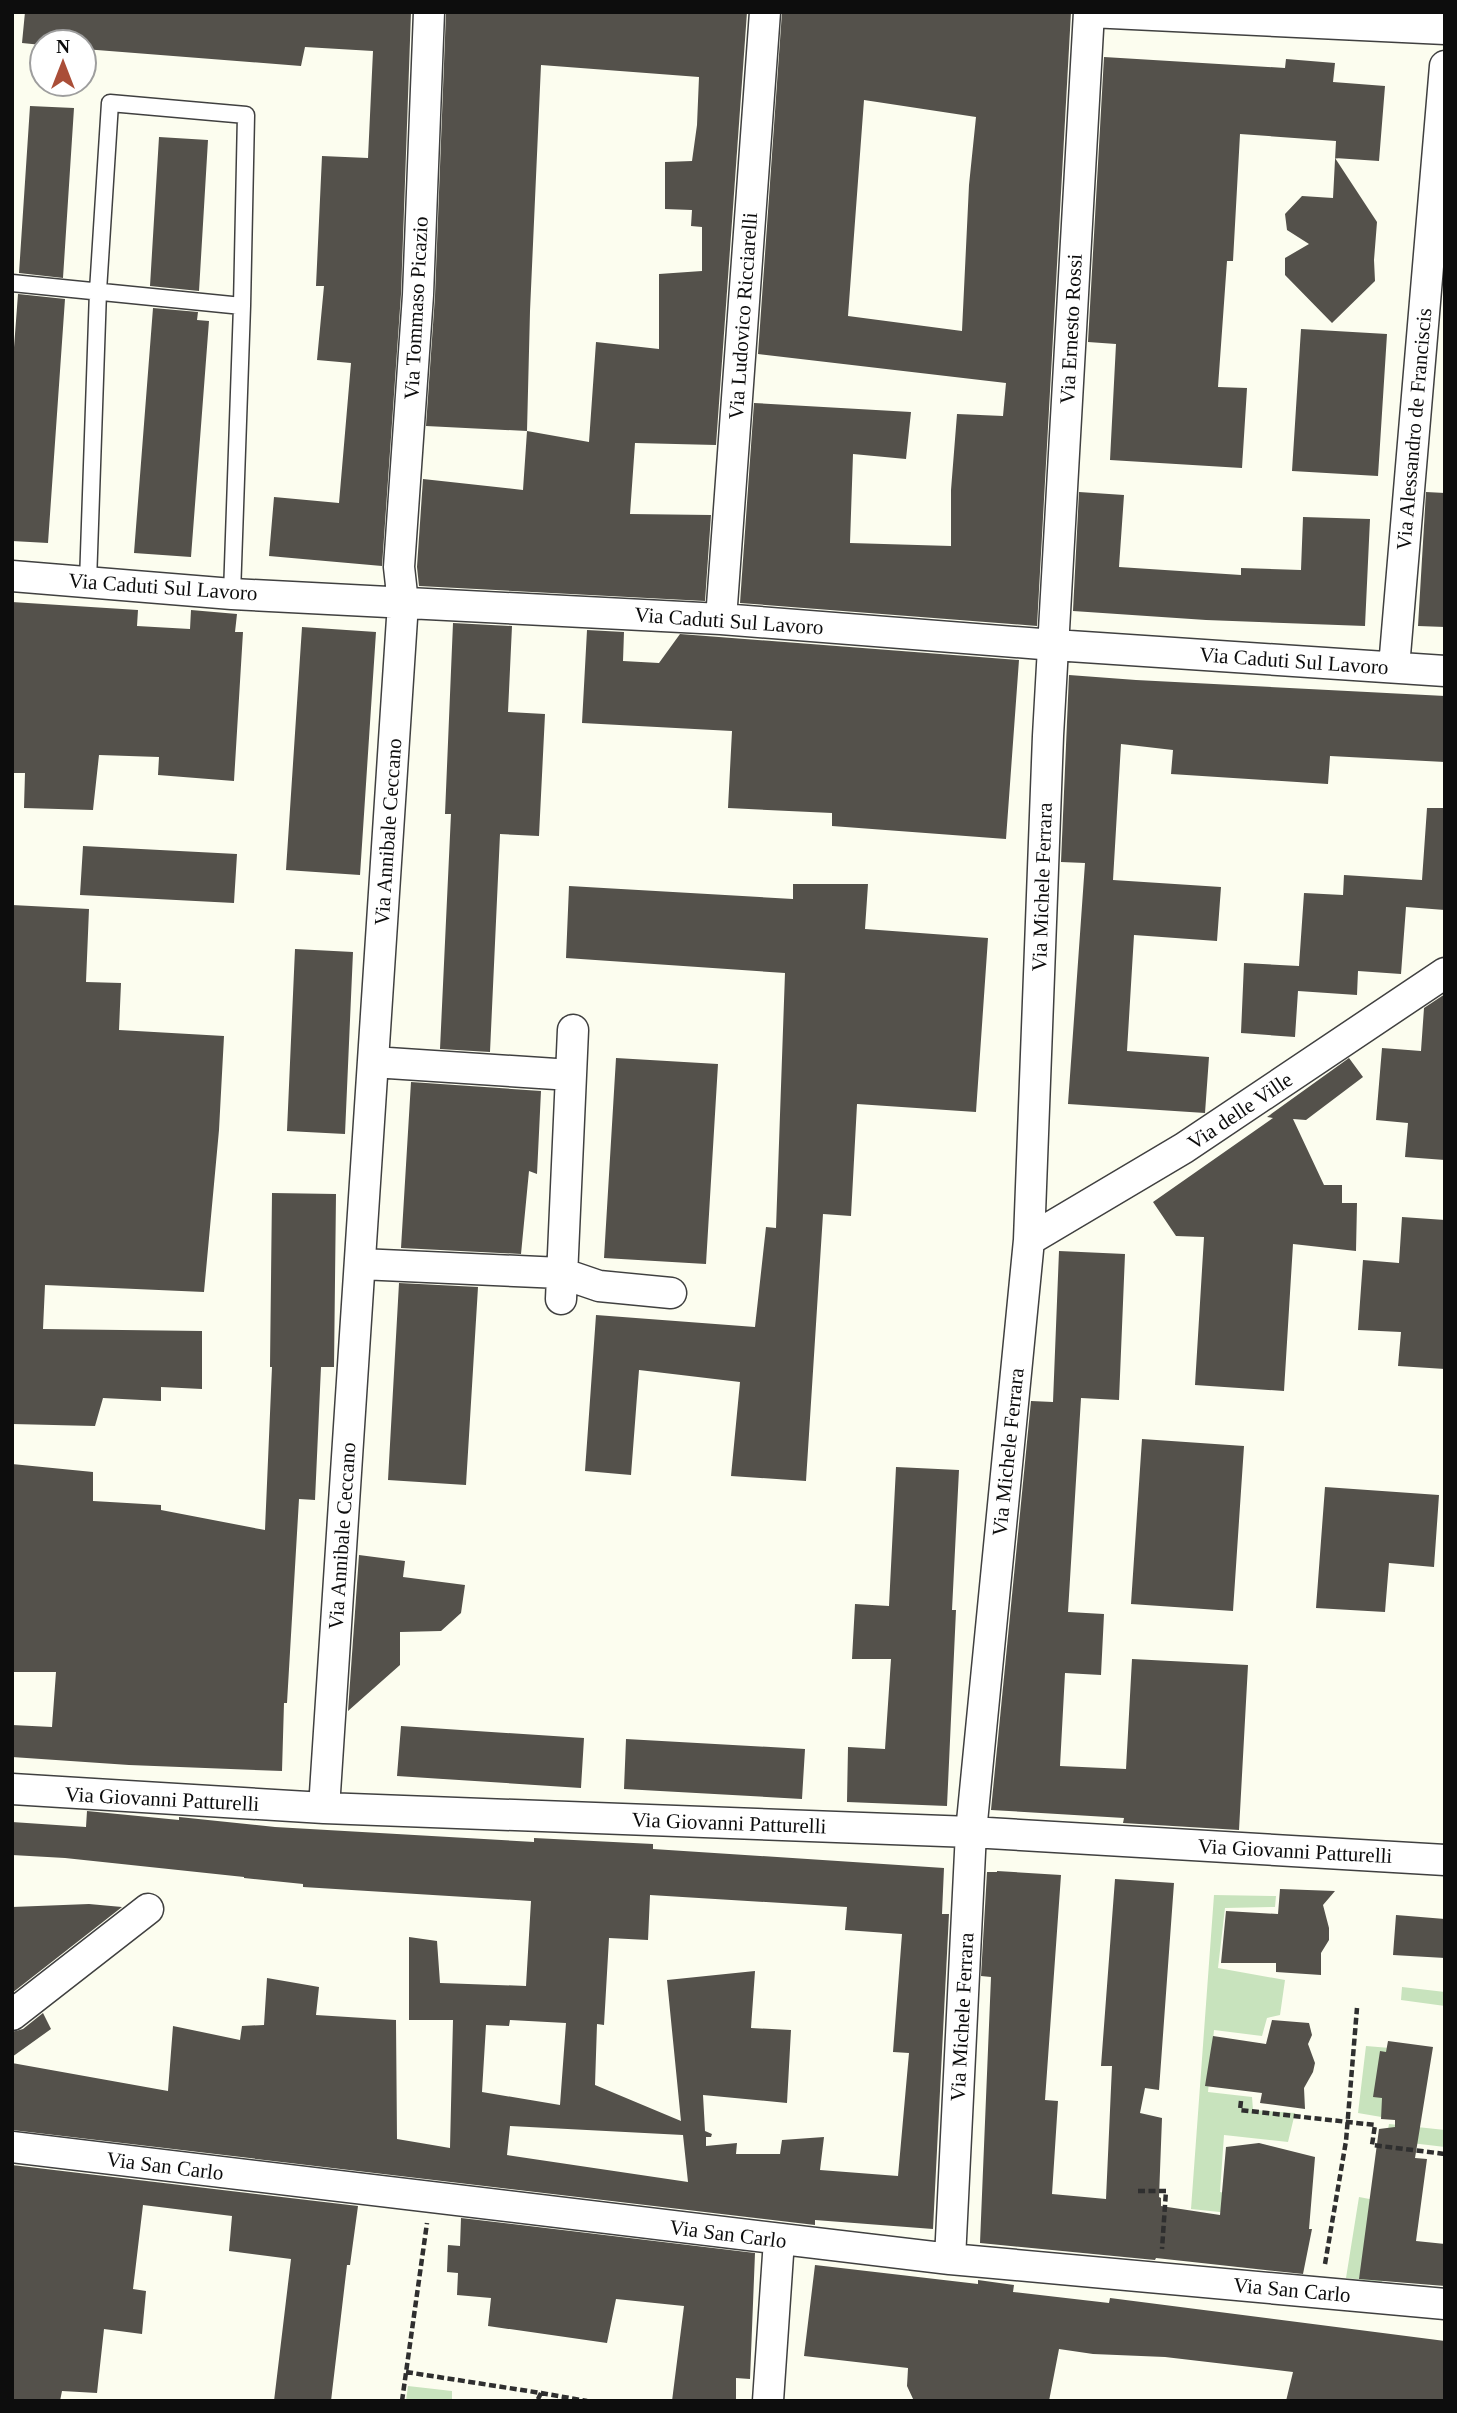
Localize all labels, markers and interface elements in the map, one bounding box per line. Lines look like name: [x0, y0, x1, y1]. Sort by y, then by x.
north arrow: [28, 28, 98, 98]
text: N: [56, 36, 70, 57]
street label: Via Ludovico Ricciarelli: [724, 212, 762, 420]
street label: Via Tommaso Picazio: [399, 216, 433, 400]
street label: Via Ernesto Rossi: [1055, 253, 1087, 405]
street label: Via Alessandro de Franciscis: [1391, 307, 1437, 551]
street label: Via Caduti Sul Lavoro: [68, 568, 258, 606]
street label: Via Caduti Sul Lavoro: [634, 602, 824, 640]
street label: Via Caduti Sul Lavoro: [1199, 642, 1389, 680]
street label: Via Annibale Ceccano: [369, 738, 407, 926]
street label: Via Michele Ferrara: [1027, 801, 1057, 972]
street label: Via delle Ville: [1183, 1067, 1297, 1155]
street label: Via Michele Ferrara: [987, 1366, 1029, 1537]
street label: Via Annibale Ceccano: [323, 1442, 361, 1630]
street label: Via Giovanni Patturelli: [64, 1782, 260, 1816]
street label: Via Giovanni Patturelli: [631, 1808, 827, 1838]
street label: Via Giovanni Patturelli: [1197, 1834, 1393, 1868]
street label: Via Michele Ferrara: [946, 1931, 978, 2102]
street label: Via San Carlo: [105, 2147, 225, 2185]
street label: Via San Carlo: [668, 2215, 788, 2253]
street label: Via San Carlo: [1232, 2273, 1352, 2307]

